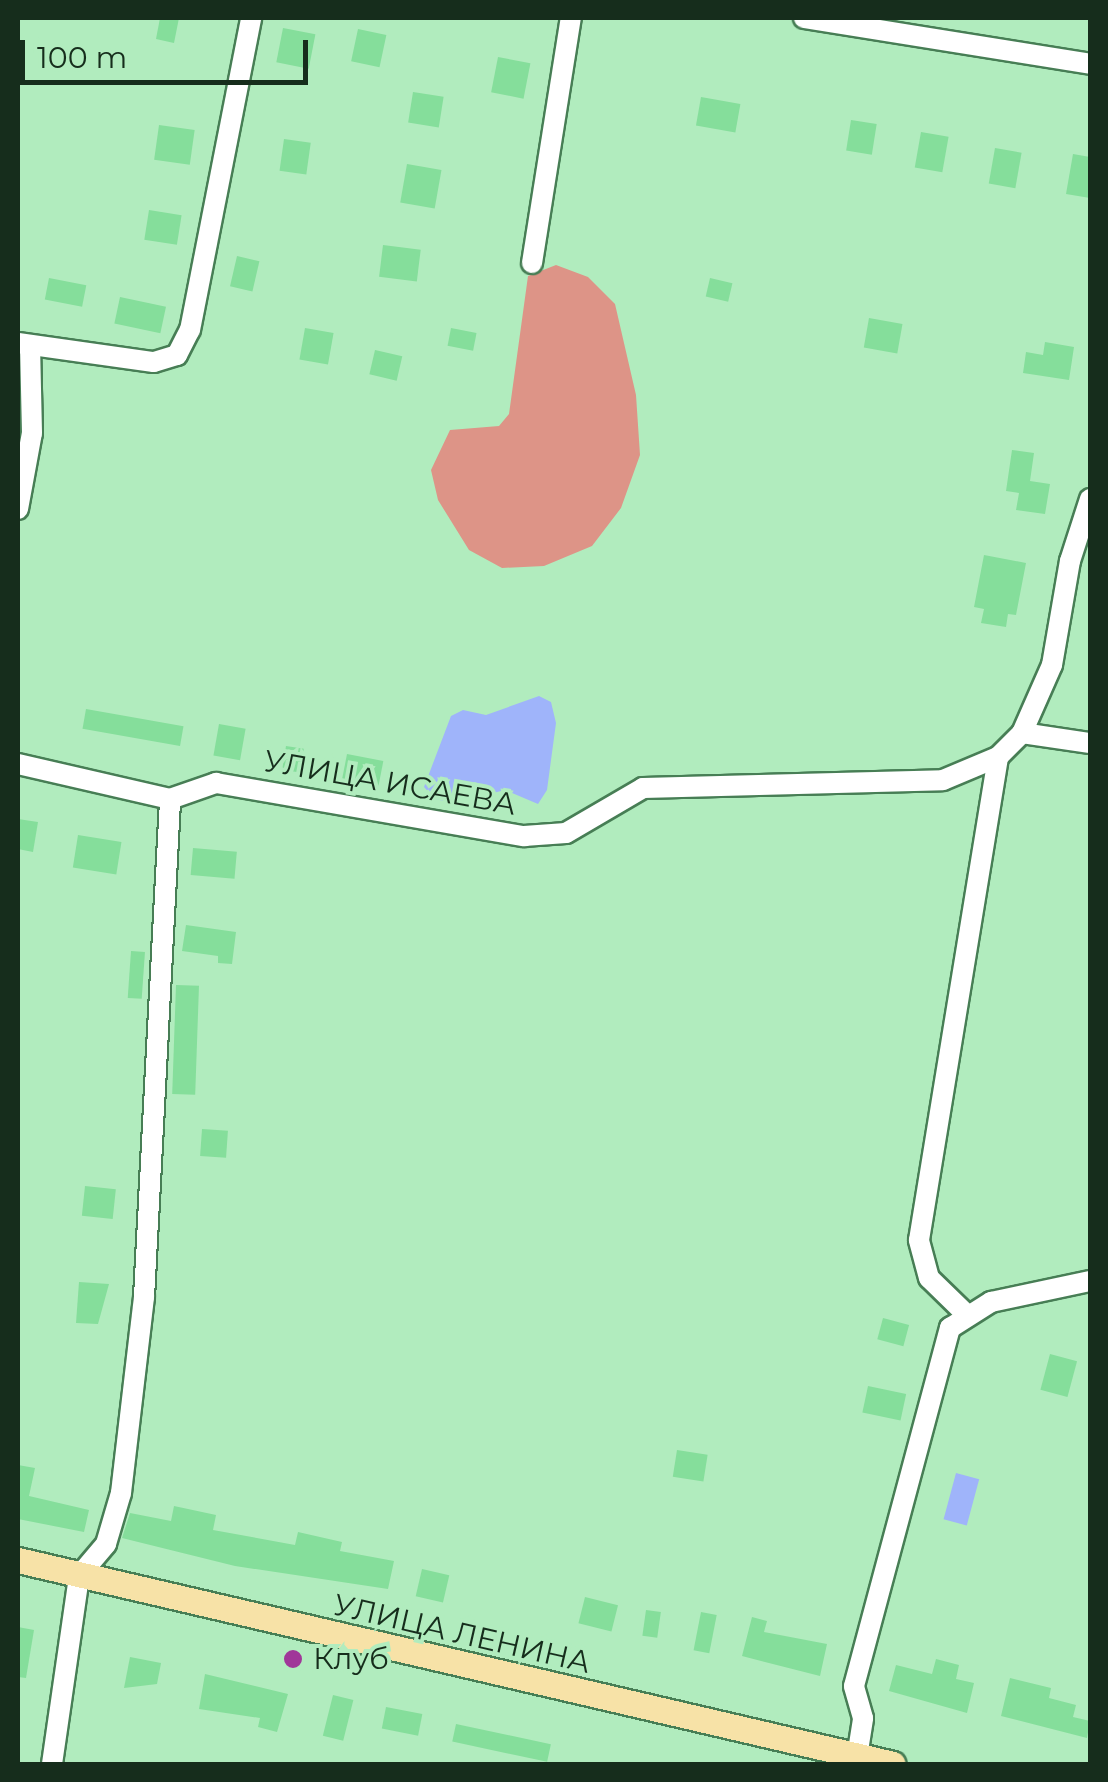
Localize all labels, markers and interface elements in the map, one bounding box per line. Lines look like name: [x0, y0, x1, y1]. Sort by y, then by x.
scale bar: [25, 20, 312, 82]
text: 100 m: [37, 39, 127, 76]
street label: УЛИЦА ИСАЕВА: [261, 743, 519, 823]
street label: УЛИЦА ЛЕНИНА: [330, 1587, 594, 1681]
place label: Клуб: [313, 1641, 389, 1677]
marker: Клуб: [282, 1648, 304, 1670]

